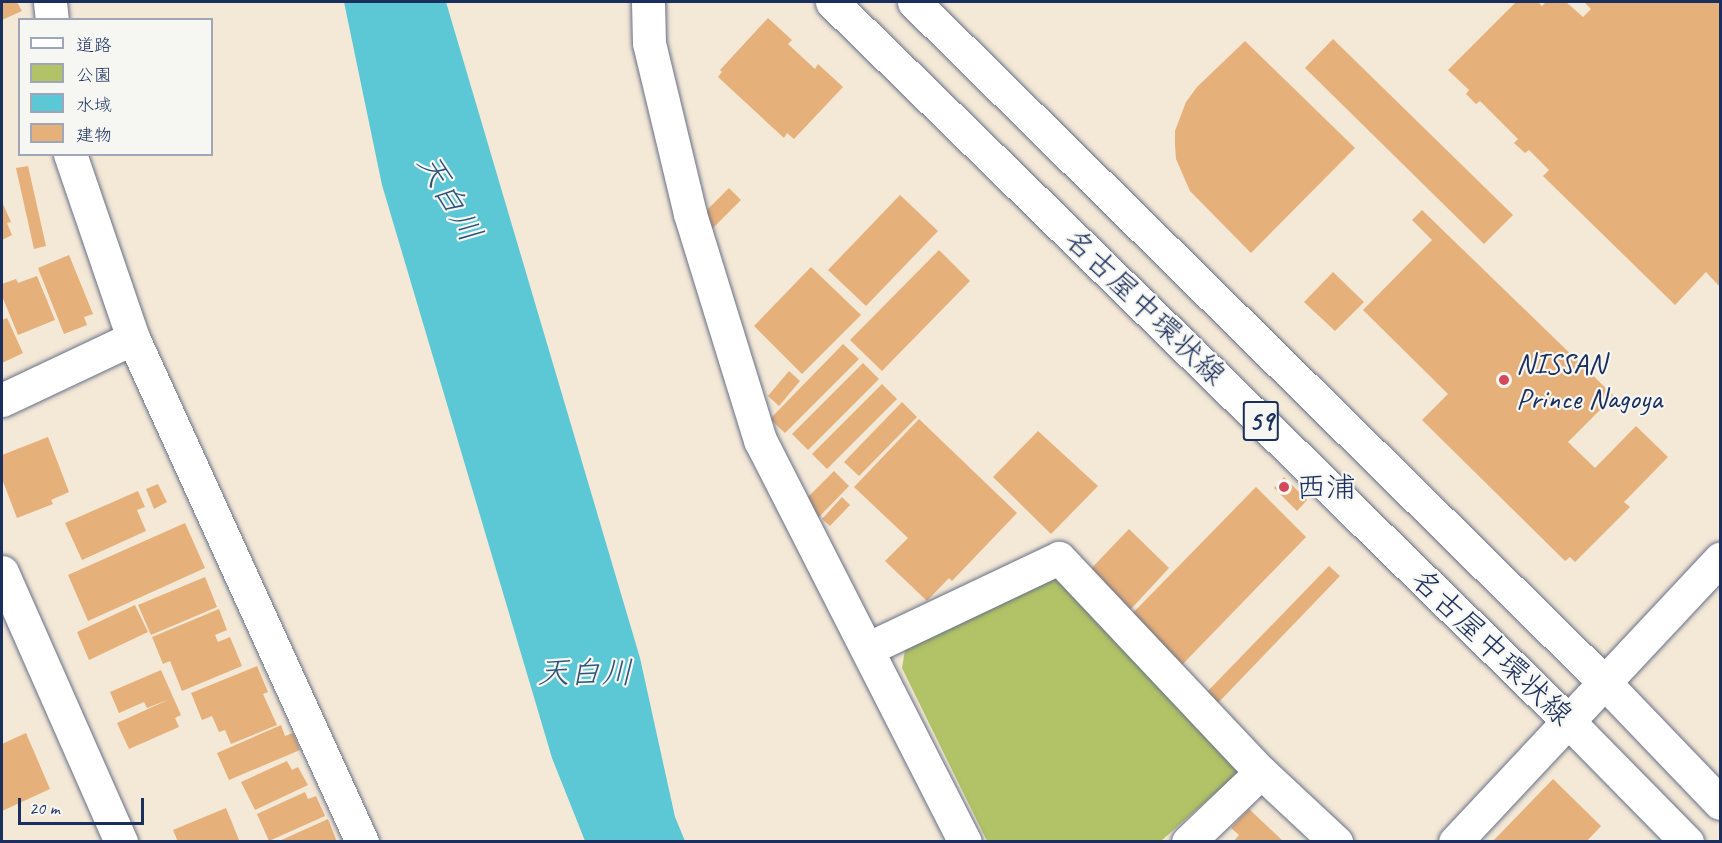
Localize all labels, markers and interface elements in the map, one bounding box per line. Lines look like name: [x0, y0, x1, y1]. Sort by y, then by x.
legend: [18, 18, 213, 156]
text: 道路: [76, 34, 112, 56]
text: 公園: [76, 64, 112, 86]
text: 水域: [76, 94, 112, 116]
text: 建物: [76, 124, 112, 146]
water label: 天白川: [408, 147, 490, 249]
street label: 名古屋中環状線: [1057, 221, 1233, 393]
place label: NISSAN Prince Nagoya: [1516, 345, 1663, 416]
marker: NISSAN Prince Nagoya: [1497, 373, 1511, 387]
road number: 59: [1242, 396, 1280, 446]
place label: 西浦: [1296, 469, 1356, 505]
marker: 西浦: [1277, 480, 1291, 494]
street label: 名古屋中環状線: [1404, 561, 1580, 733]
water label: 天白川: [537, 654, 633, 692]
scale bar: [21, 786, 147, 824]
text: 20 m: [29, 797, 60, 819]

